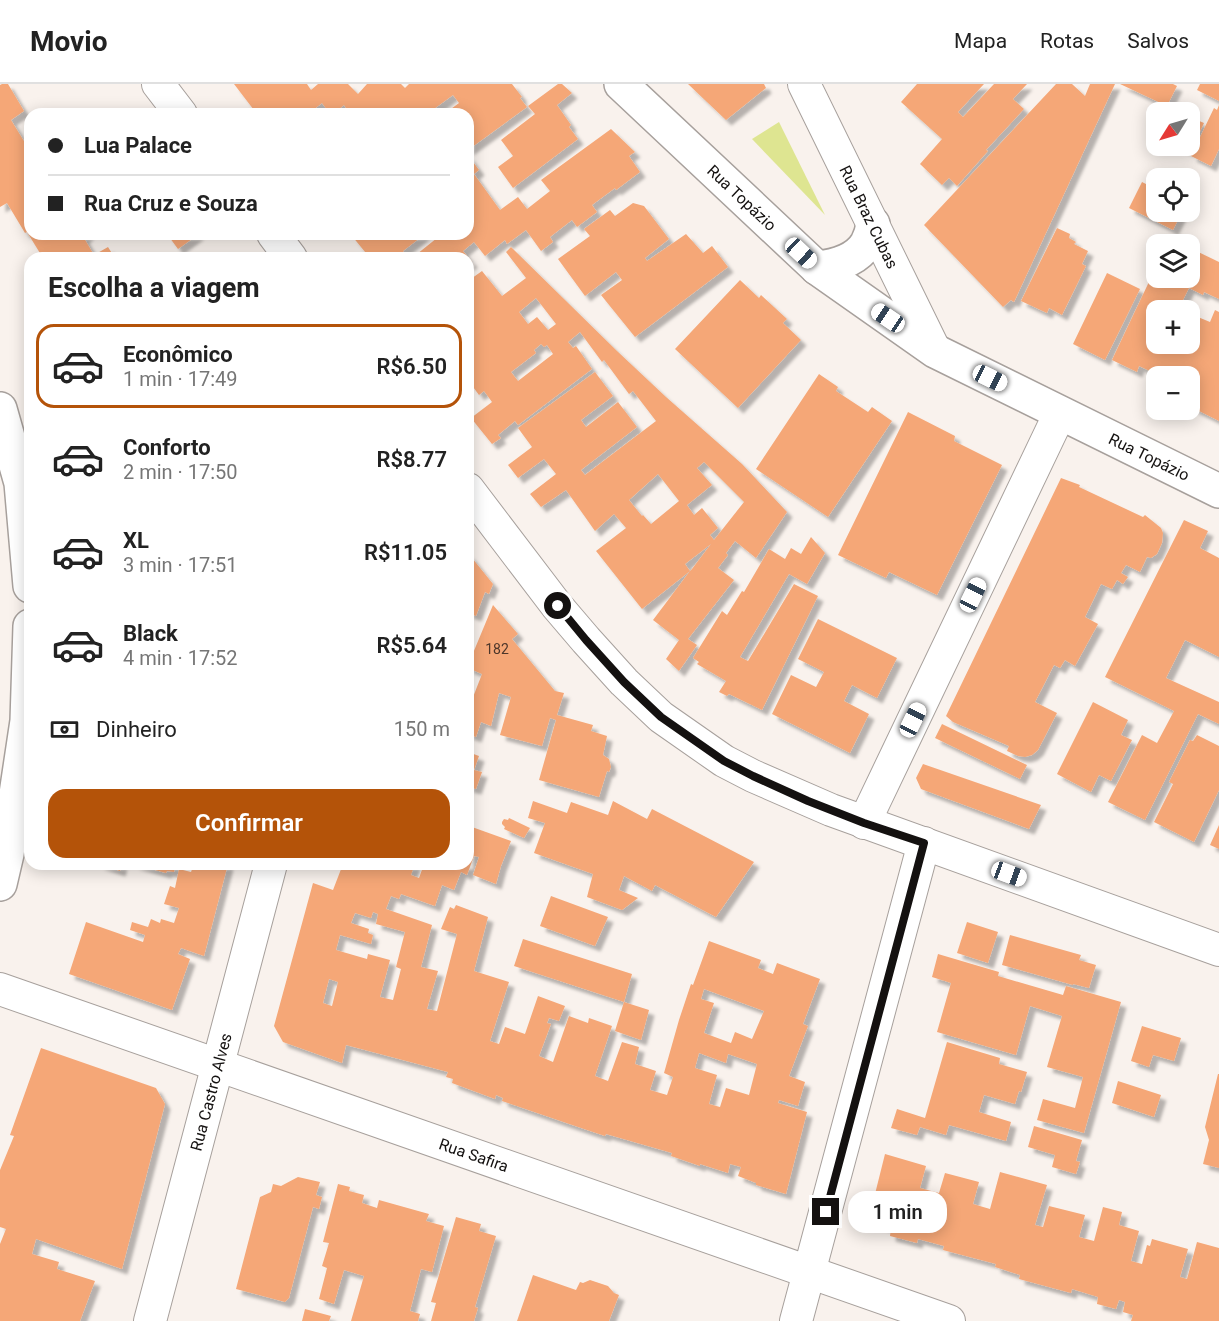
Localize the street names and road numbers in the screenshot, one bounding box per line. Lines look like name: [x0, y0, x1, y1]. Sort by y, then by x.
street label: Rua Topázio: [703, 161, 780, 235]
street label: Rua Braz Cubas: [835, 163, 902, 272]
street label: Rua Topázio: [1106, 429, 1193, 485]
street label: Rua Castro Alves: [186, 1031, 236, 1153]
street label: Rua Safira: [436, 1134, 511, 1176]

